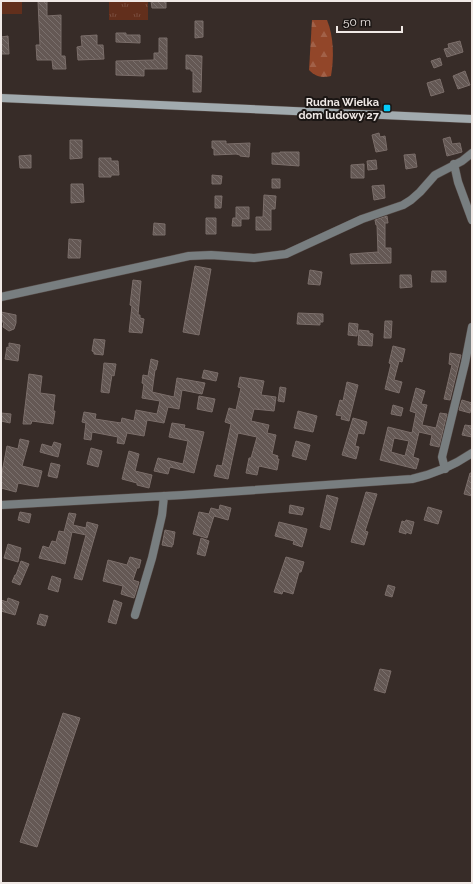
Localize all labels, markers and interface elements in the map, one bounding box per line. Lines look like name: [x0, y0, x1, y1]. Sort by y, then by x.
scale bar: [337, 8, 402, 34]
text: 50 m: [343, 15, 371, 29]
place label: Rudna Wielka dom ludowy 27: [298, 96, 380, 122]
marker: Rudna Wielka dom ludowy 27: [382, 103, 392, 113]

